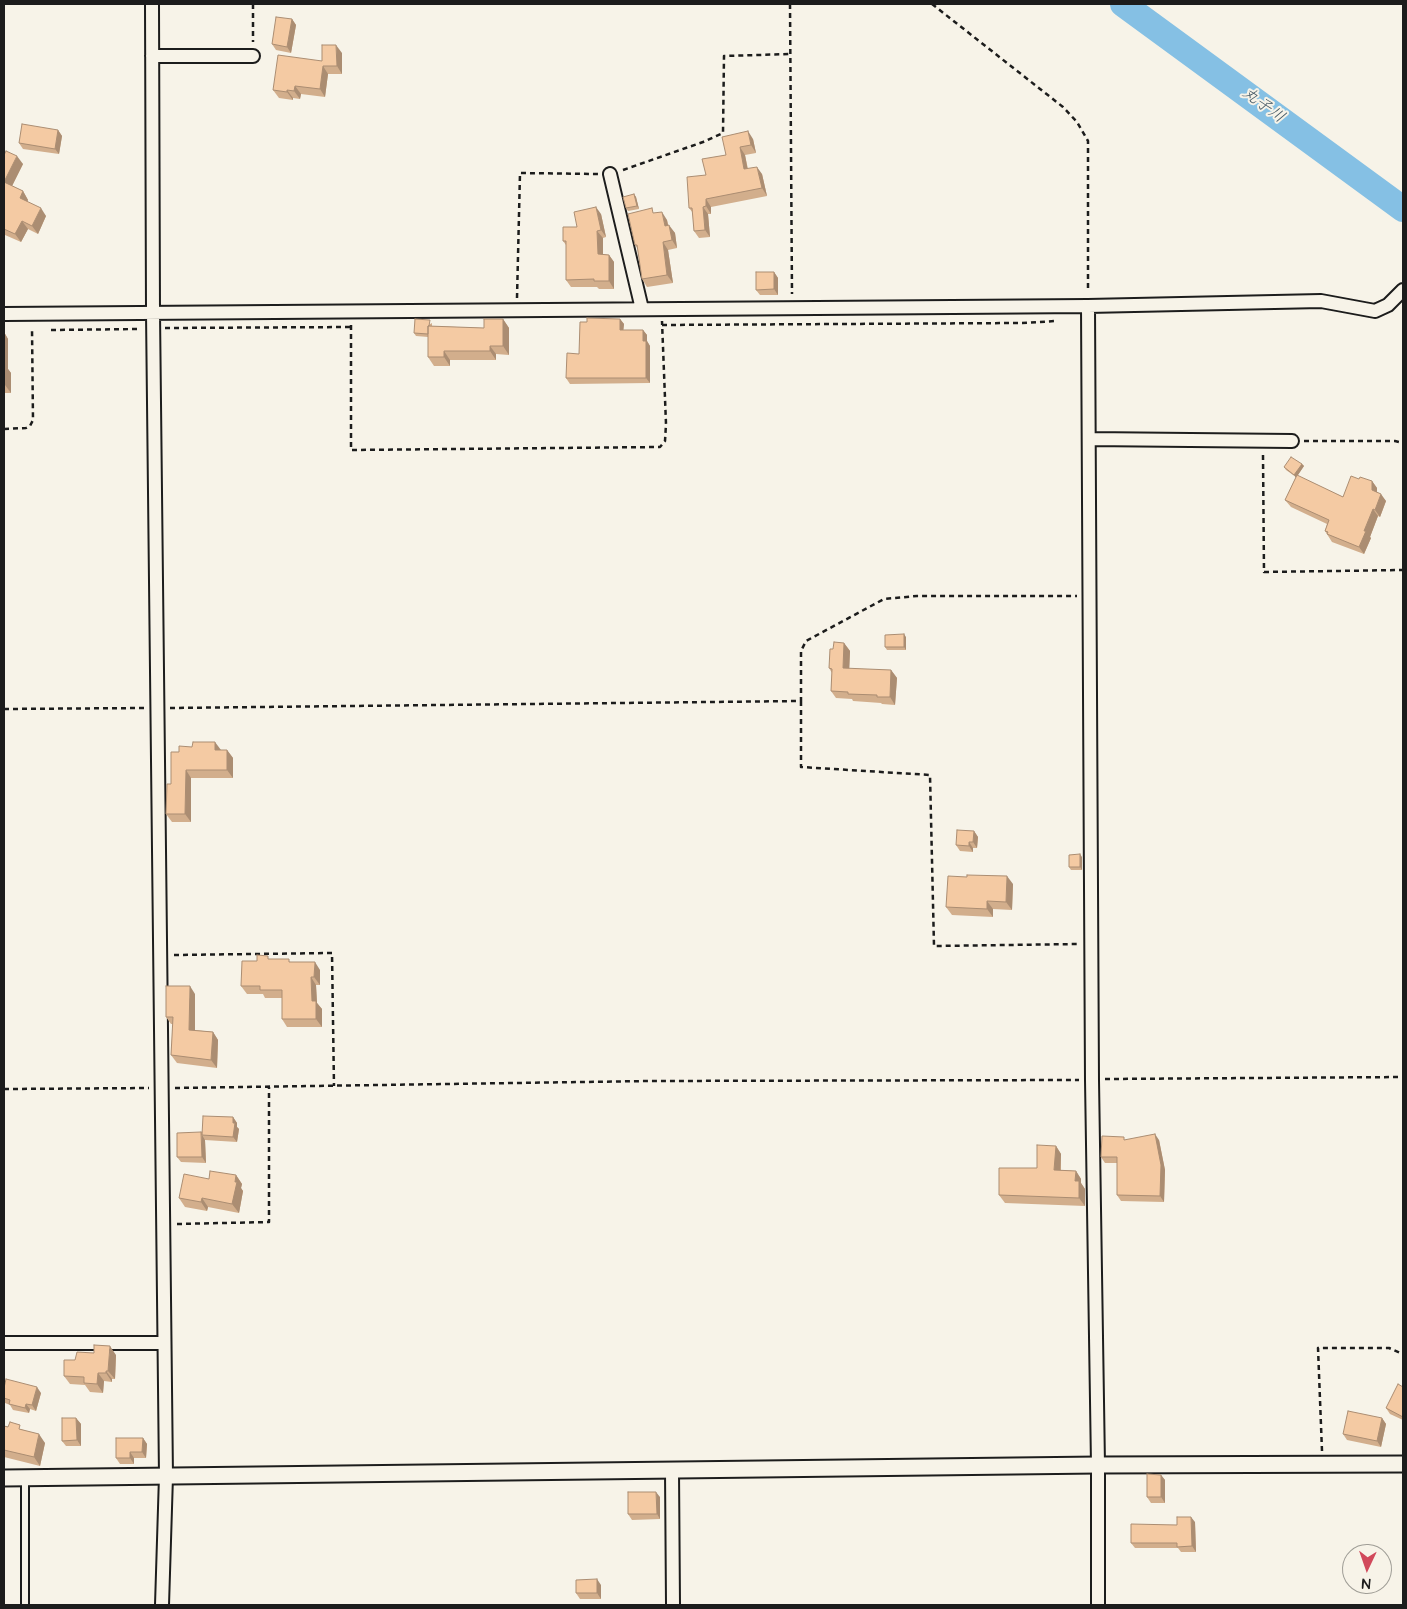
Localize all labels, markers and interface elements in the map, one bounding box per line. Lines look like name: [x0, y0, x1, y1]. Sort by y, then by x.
water label: 丸子川: [1238, 84, 1288, 128]
north arrow: [1342, 1544, 1392, 1594]
text: N: [1361, 1573, 1371, 1593]

